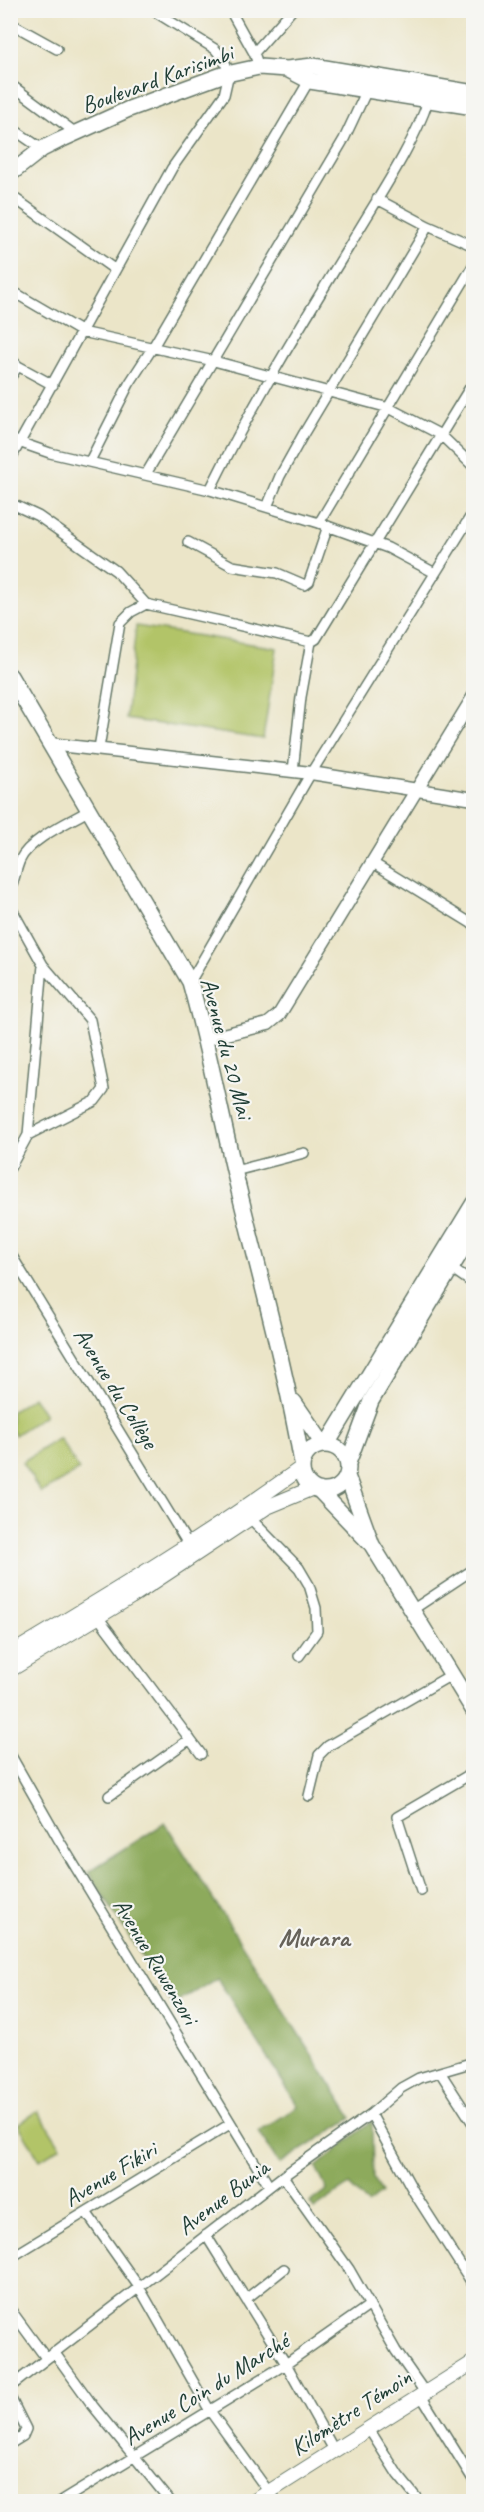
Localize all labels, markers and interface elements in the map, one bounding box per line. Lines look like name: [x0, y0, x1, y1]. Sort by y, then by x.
street label: Boulevard Karisimbi: [77, 37, 239, 120]
street label: Avenue du 20 Mai: [194, 974, 261, 1124]
street label: Avenue du Collège: [67, 1322, 166, 1456]
street label: Avenue Ruwenzori: [107, 1892, 207, 2032]
district label: Murara: [278, 1920, 352, 1954]
street label: Avenue Fikiri: [58, 2133, 165, 2213]
street label: Avenue Bunia: [171, 2151, 277, 2241]
street label: Avenue Coin du Marché: [118, 2324, 298, 2452]
street label: Kilomètre Témoin: [285, 2362, 417, 2462]

